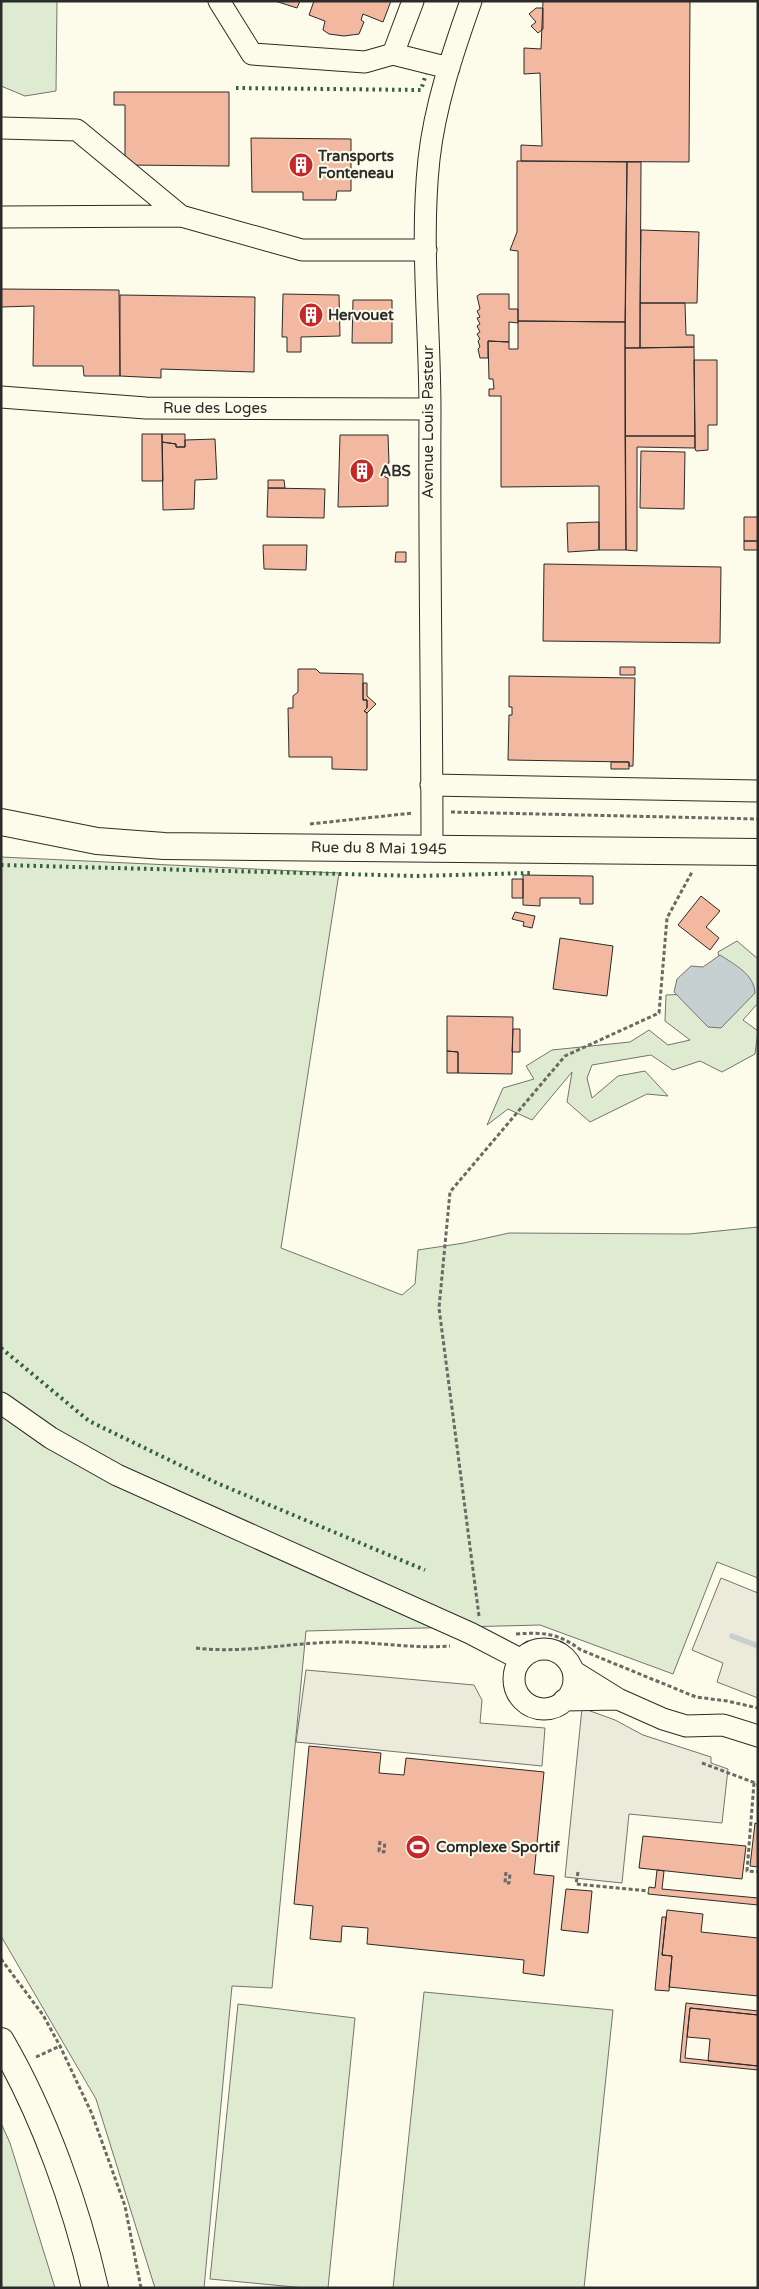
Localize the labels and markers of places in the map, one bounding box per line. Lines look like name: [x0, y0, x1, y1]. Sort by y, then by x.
place label: Transports Fonteneau: [317, 147, 394, 182]
building icon: Transports Fonteneau: [288, 152, 314, 178]
building icon: Hervouet: [298, 302, 324, 328]
place label: Hervouet: [328, 306, 394, 324]
building icon: ABS: [349, 458, 375, 484]
place label: ABS: [380, 462, 411, 480]
sports icon: Complexe Sportif: [405, 1834, 431, 1860]
place label: Complexe Sportif: [436, 1838, 560, 1857]

